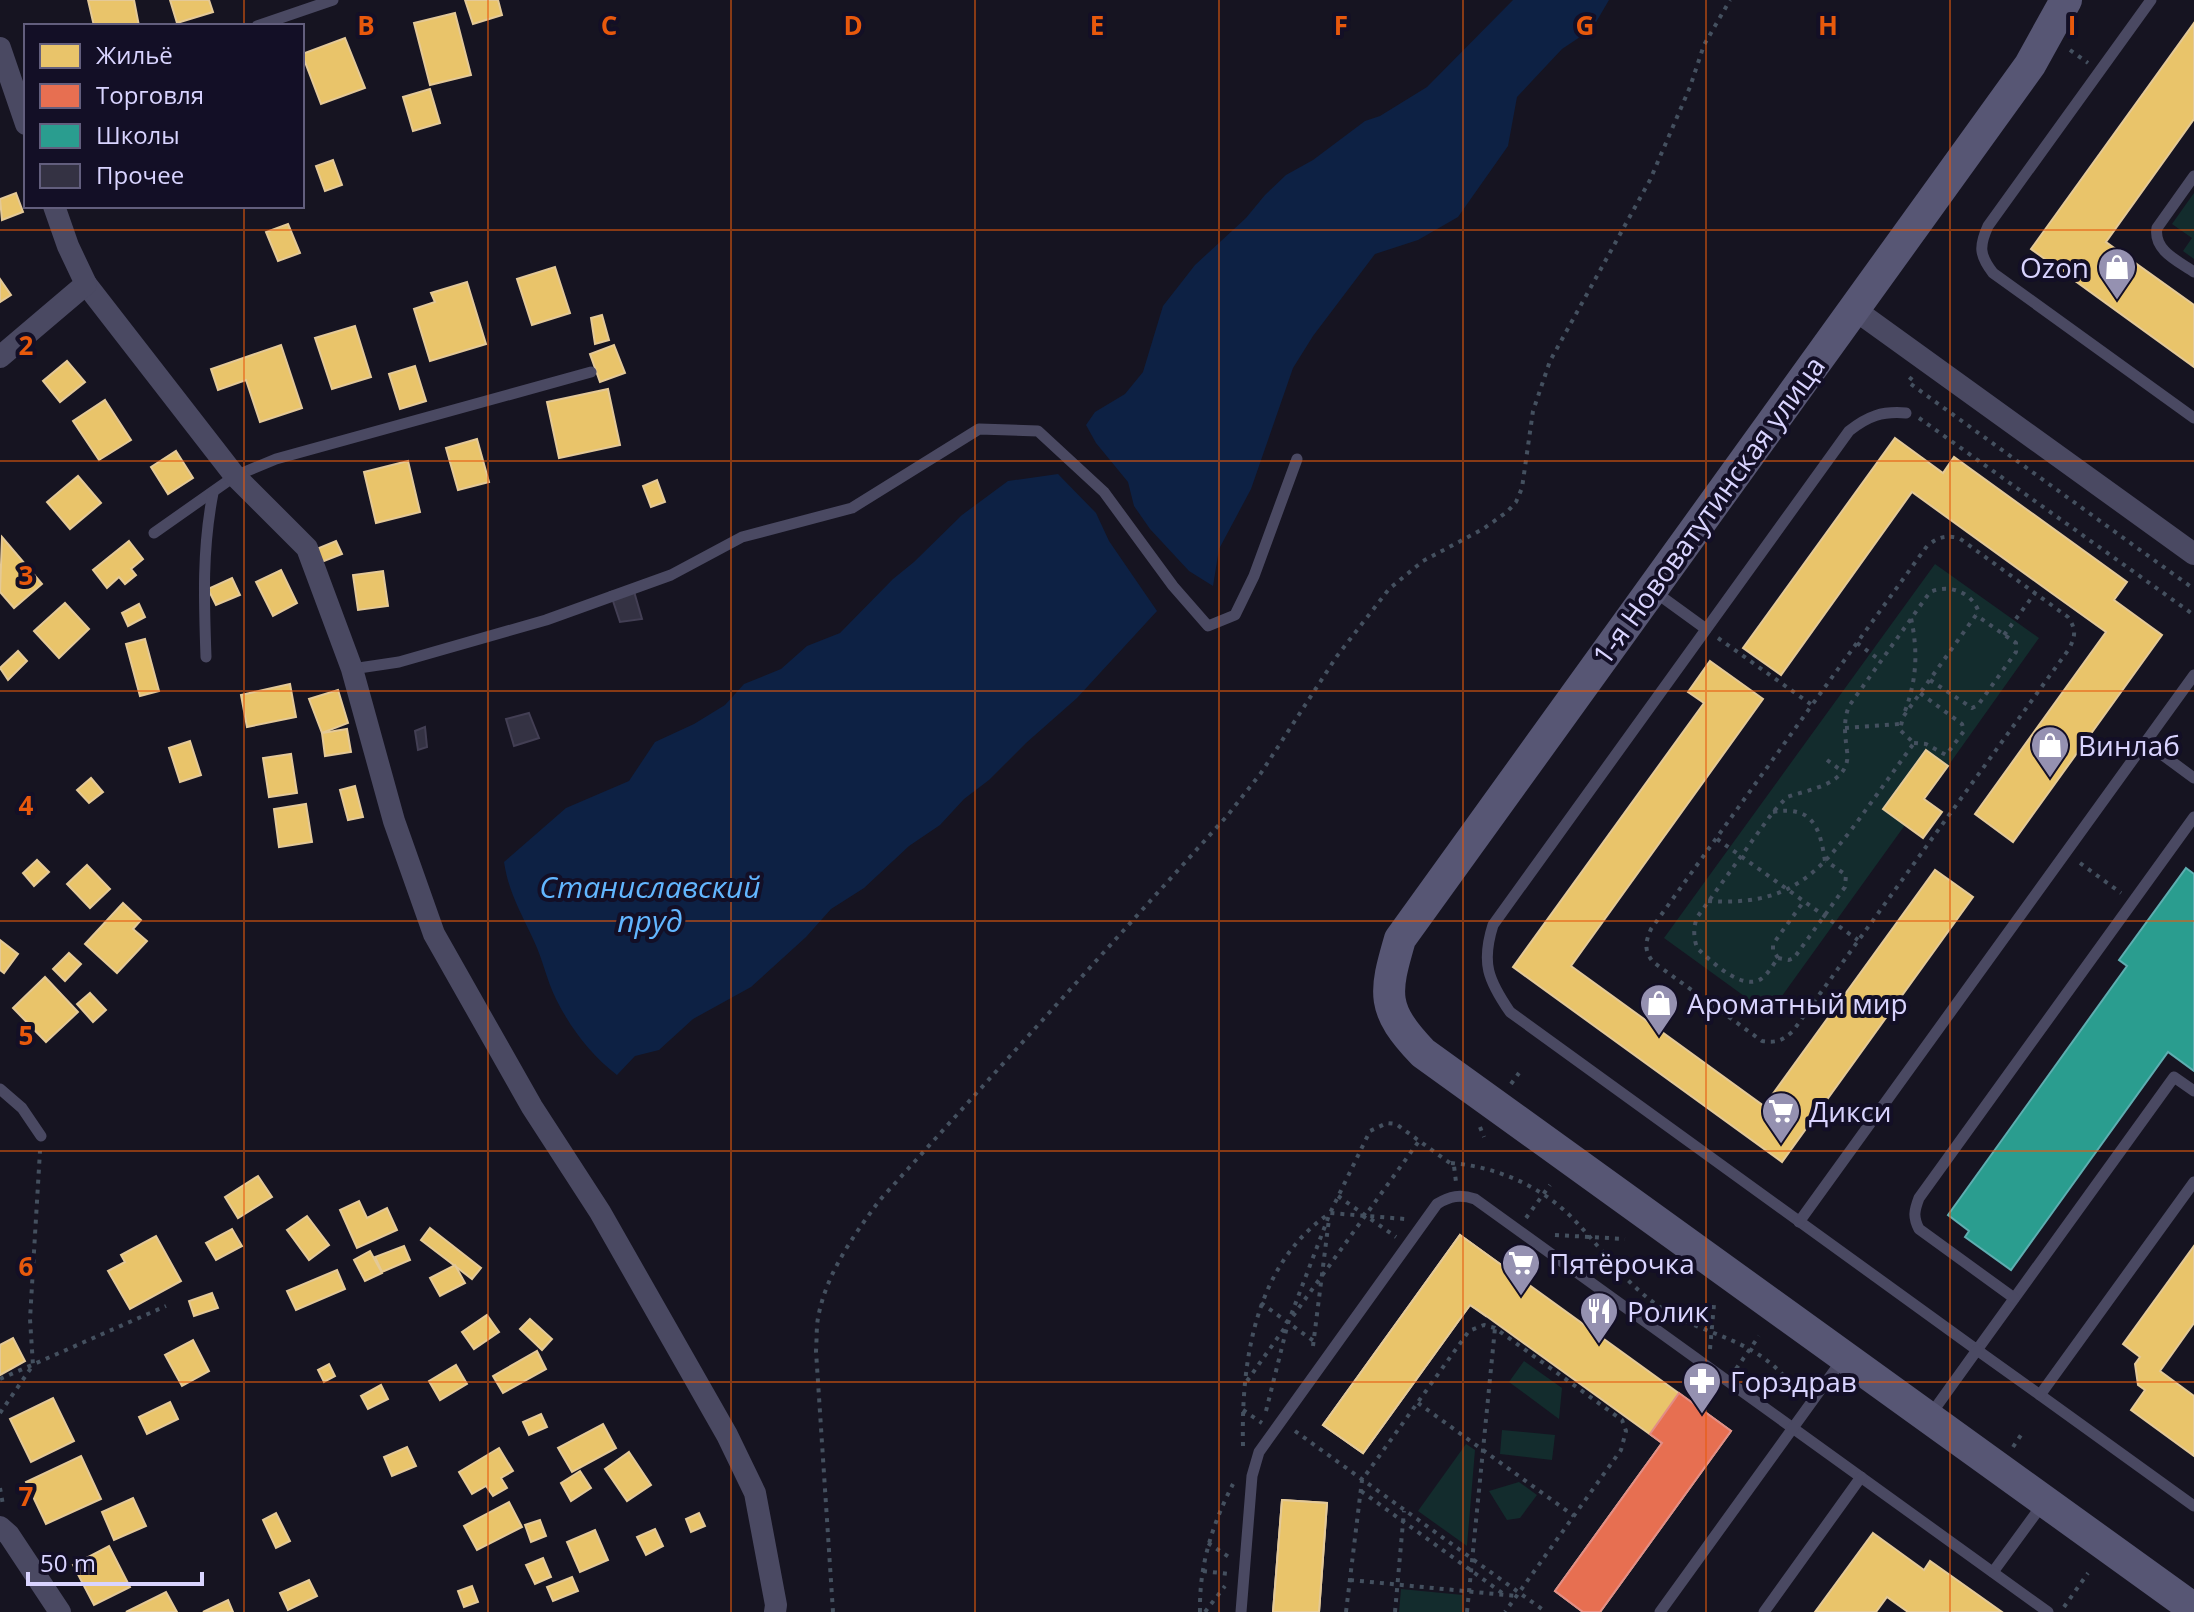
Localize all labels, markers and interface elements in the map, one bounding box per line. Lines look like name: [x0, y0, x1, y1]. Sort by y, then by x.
text: B: [357, 7, 375, 43]
text: C: [601, 7, 617, 43]
text: D: [843, 7, 863, 43]
text: E: [1090, 7, 1104, 43]
text: F: [1334, 7, 1348, 43]
text: G: [1576, 7, 1594, 43]
text: H: [1818, 7, 1838, 43]
text: I: [2068, 7, 2076, 43]
legend: [24, 24, 304, 208]
text: Жильё: [96, 38, 173, 71]
text: Торговля: [96, 78, 204, 111]
text: Школы: [96, 118, 180, 151]
text: Прочее: [96, 158, 184, 191]
shop icon: Ozon: [2096, 246, 2138, 301]
place label: Ozon: [2020, 248, 2089, 286]
text: 2: [19, 327, 34, 363]
street label: 1-я Нововатутинская улица: [1583, 348, 1833, 672]
text: 3: [19, 557, 33, 593]
shop icon: Винлаб: [2029, 724, 2071, 779]
place label: Винлаб: [2078, 726, 2180, 764]
text: 4: [19, 787, 34, 823]
water label: Станиславский пруд: [539, 866, 761, 941]
shop icon: Ароматный мир: [1638, 982, 1680, 1037]
place label: Ароматный мир: [1687, 984, 1908, 1022]
text: 5: [19, 1017, 33, 1053]
supermarket icon: Дикси: [1760, 1090, 1802, 1145]
place label: Дикси: [1809, 1092, 1892, 1130]
supermarket icon: Пятёрочка: [1500, 1242, 1542, 1297]
place label: Пятёрочка: [1549, 1244, 1695, 1282]
text: 6: [19, 1248, 34, 1284]
restaurant icon: Ролик: [1578, 1290, 1620, 1345]
place label: Ролик: [1627, 1292, 1710, 1330]
pharmacy icon: Горздрав: [1681, 1360, 1723, 1415]
place label: Горздрав: [1730, 1362, 1857, 1400]
text: 7: [19, 1478, 34, 1514]
scale bar: [28, 1536, 202, 1586]
text: 50 m: [40, 1546, 96, 1579]

